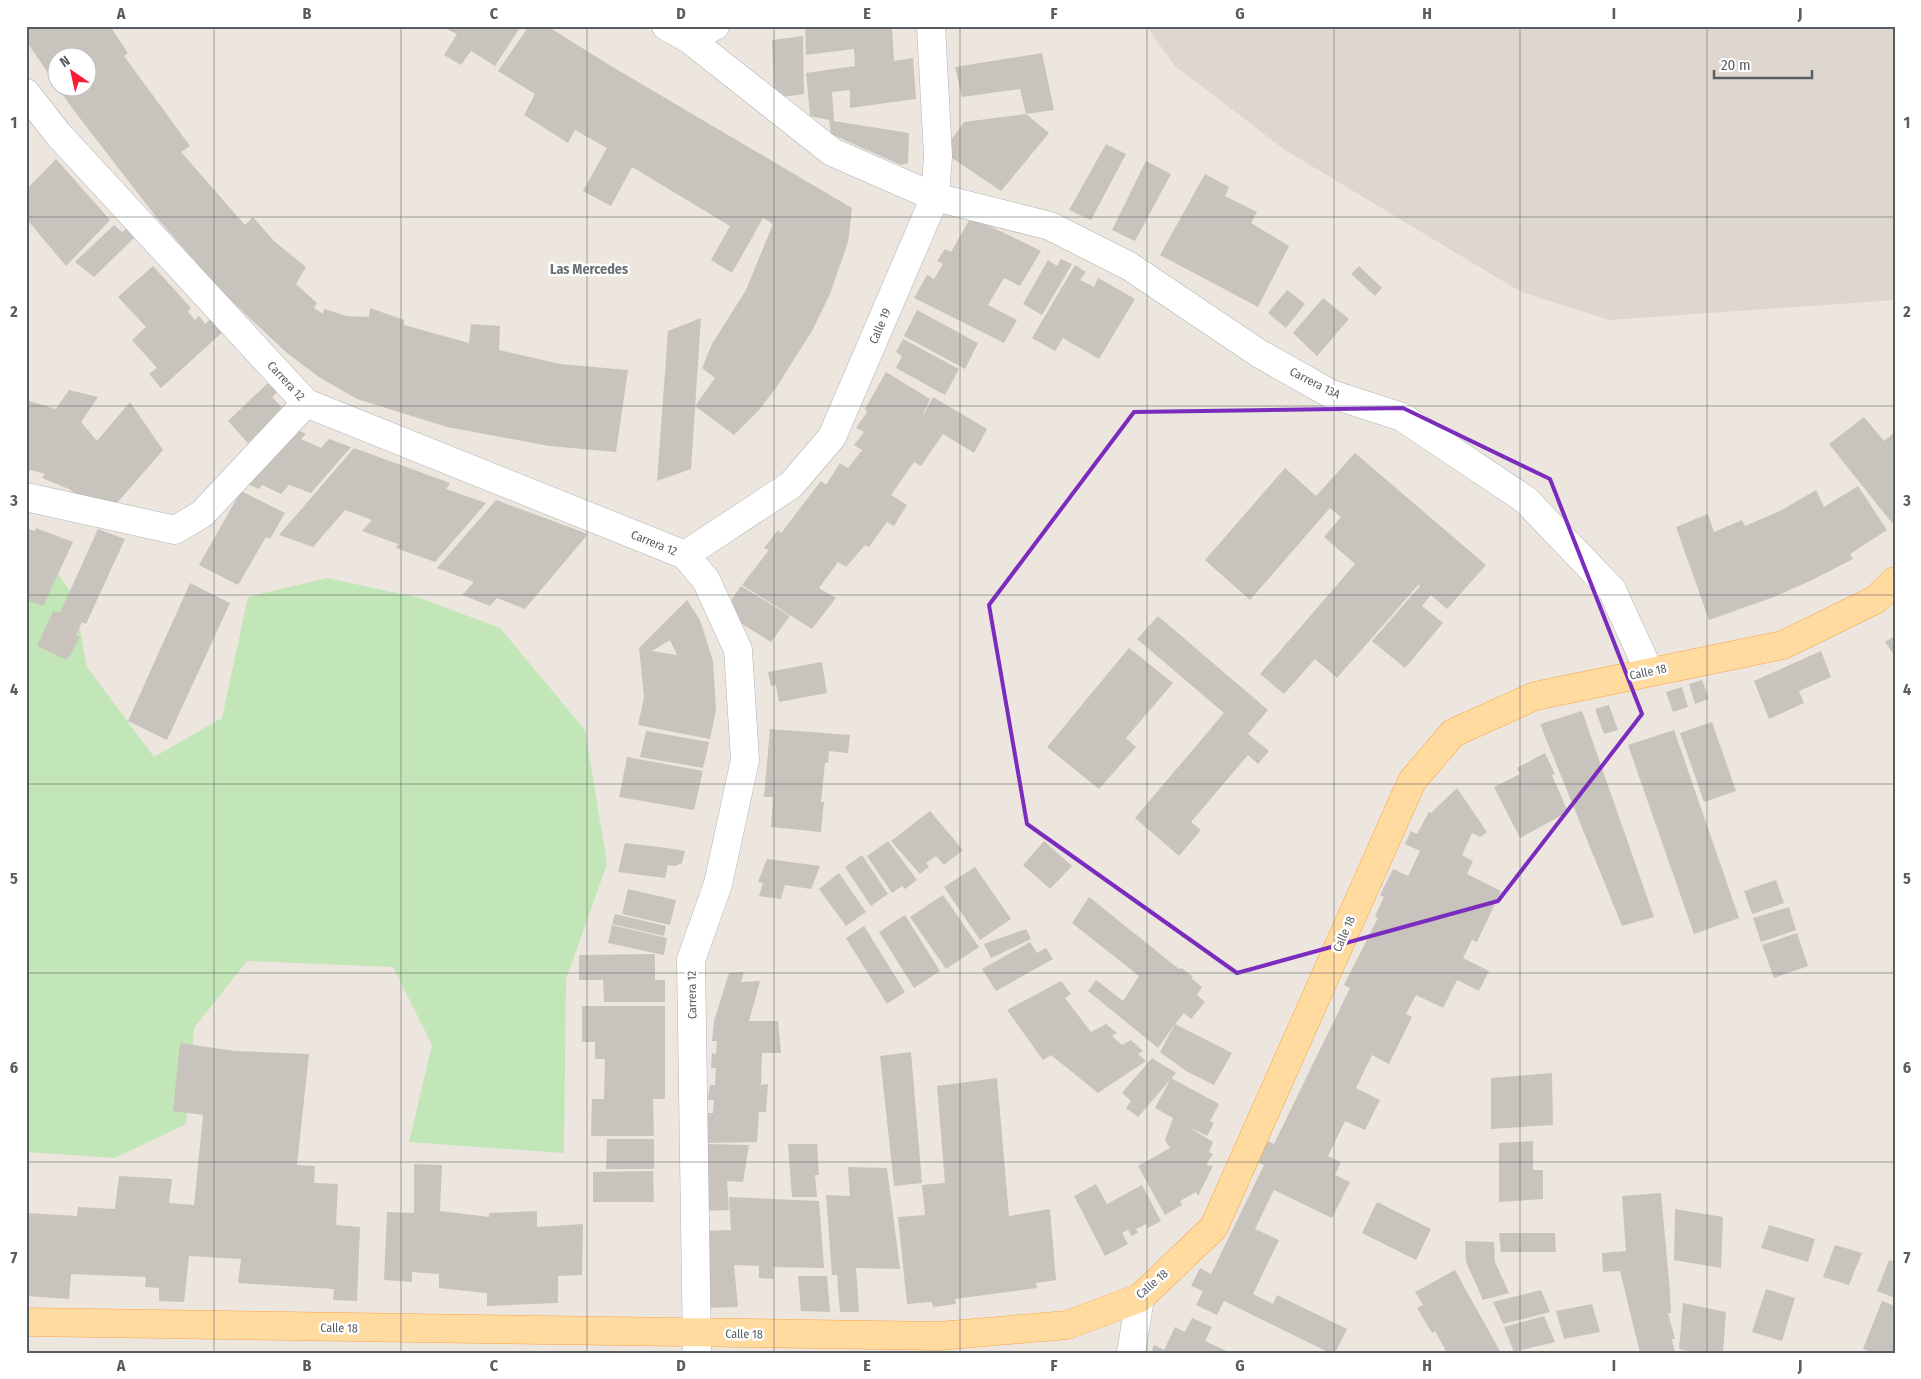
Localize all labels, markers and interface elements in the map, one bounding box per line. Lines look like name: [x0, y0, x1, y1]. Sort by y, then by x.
text: A: [116, 4, 126, 23]
text: B: [303, 4, 312, 23]
text: C: [490, 4, 499, 23]
text: D: [676, 4, 686, 23]
text: E: [863, 4, 871, 23]
text: F: [1050, 4, 1058, 23]
text: G: [1235, 4, 1245, 23]
text: H: [1422, 4, 1432, 23]
text: I: [1612, 4, 1616, 23]
text: J: [1797, 4, 1802, 23]
north arrow: [48, 48, 98, 98]
scale bar: [1714, 48, 1811, 80]
text: N: [57, 52, 73, 71]
text: 20 m: [1721, 56, 1751, 74]
text: 1: [11, 113, 17, 132]
text: 1: [1904, 113, 1910, 132]
district label: Las Mercedes: [550, 261, 628, 278]
text: 2: [9, 302, 18, 321]
text: 2: [1902, 302, 1911, 321]
street label: Calle 19: [866, 306, 894, 346]
street label: Carrera 12: [264, 359, 308, 403]
street label: Carrera 13A: [1287, 364, 1343, 402]
text: 3: [9, 491, 18, 510]
text: 3: [1902, 491, 1911, 510]
street label: Carrera 12: [629, 527, 679, 559]
street label: Calle 18: [1628, 661, 1668, 683]
text: 4: [10, 680, 18, 699]
text: 4: [1903, 680, 1911, 699]
text: 5: [10, 869, 18, 888]
text: 5: [1903, 869, 1911, 888]
street label: Calle 18: [1330, 914, 1358, 954]
street label: Carrera 12: [685, 971, 699, 1019]
text: 6: [10, 1058, 18, 1077]
text: 6: [1903, 1058, 1911, 1077]
text: 7: [11, 1248, 18, 1267]
text: 7: [1904, 1248, 1911, 1267]
street label: Calle 18: [1133, 1266, 1171, 1302]
street label: Calle 18: [320, 1321, 358, 1335]
street label: Calle 18: [725, 1327, 763, 1341]
text: A: [116, 1356, 126, 1375]
text: B: [303, 1356, 312, 1375]
text: C: [490, 1356, 499, 1375]
text: D: [676, 1356, 686, 1375]
text: E: [863, 1356, 871, 1375]
text: F: [1050, 1356, 1058, 1375]
text: G: [1235, 1356, 1245, 1375]
text: H: [1422, 1356, 1432, 1375]
text: I: [1612, 1356, 1616, 1375]
text: J: [1797, 1356, 1802, 1375]

